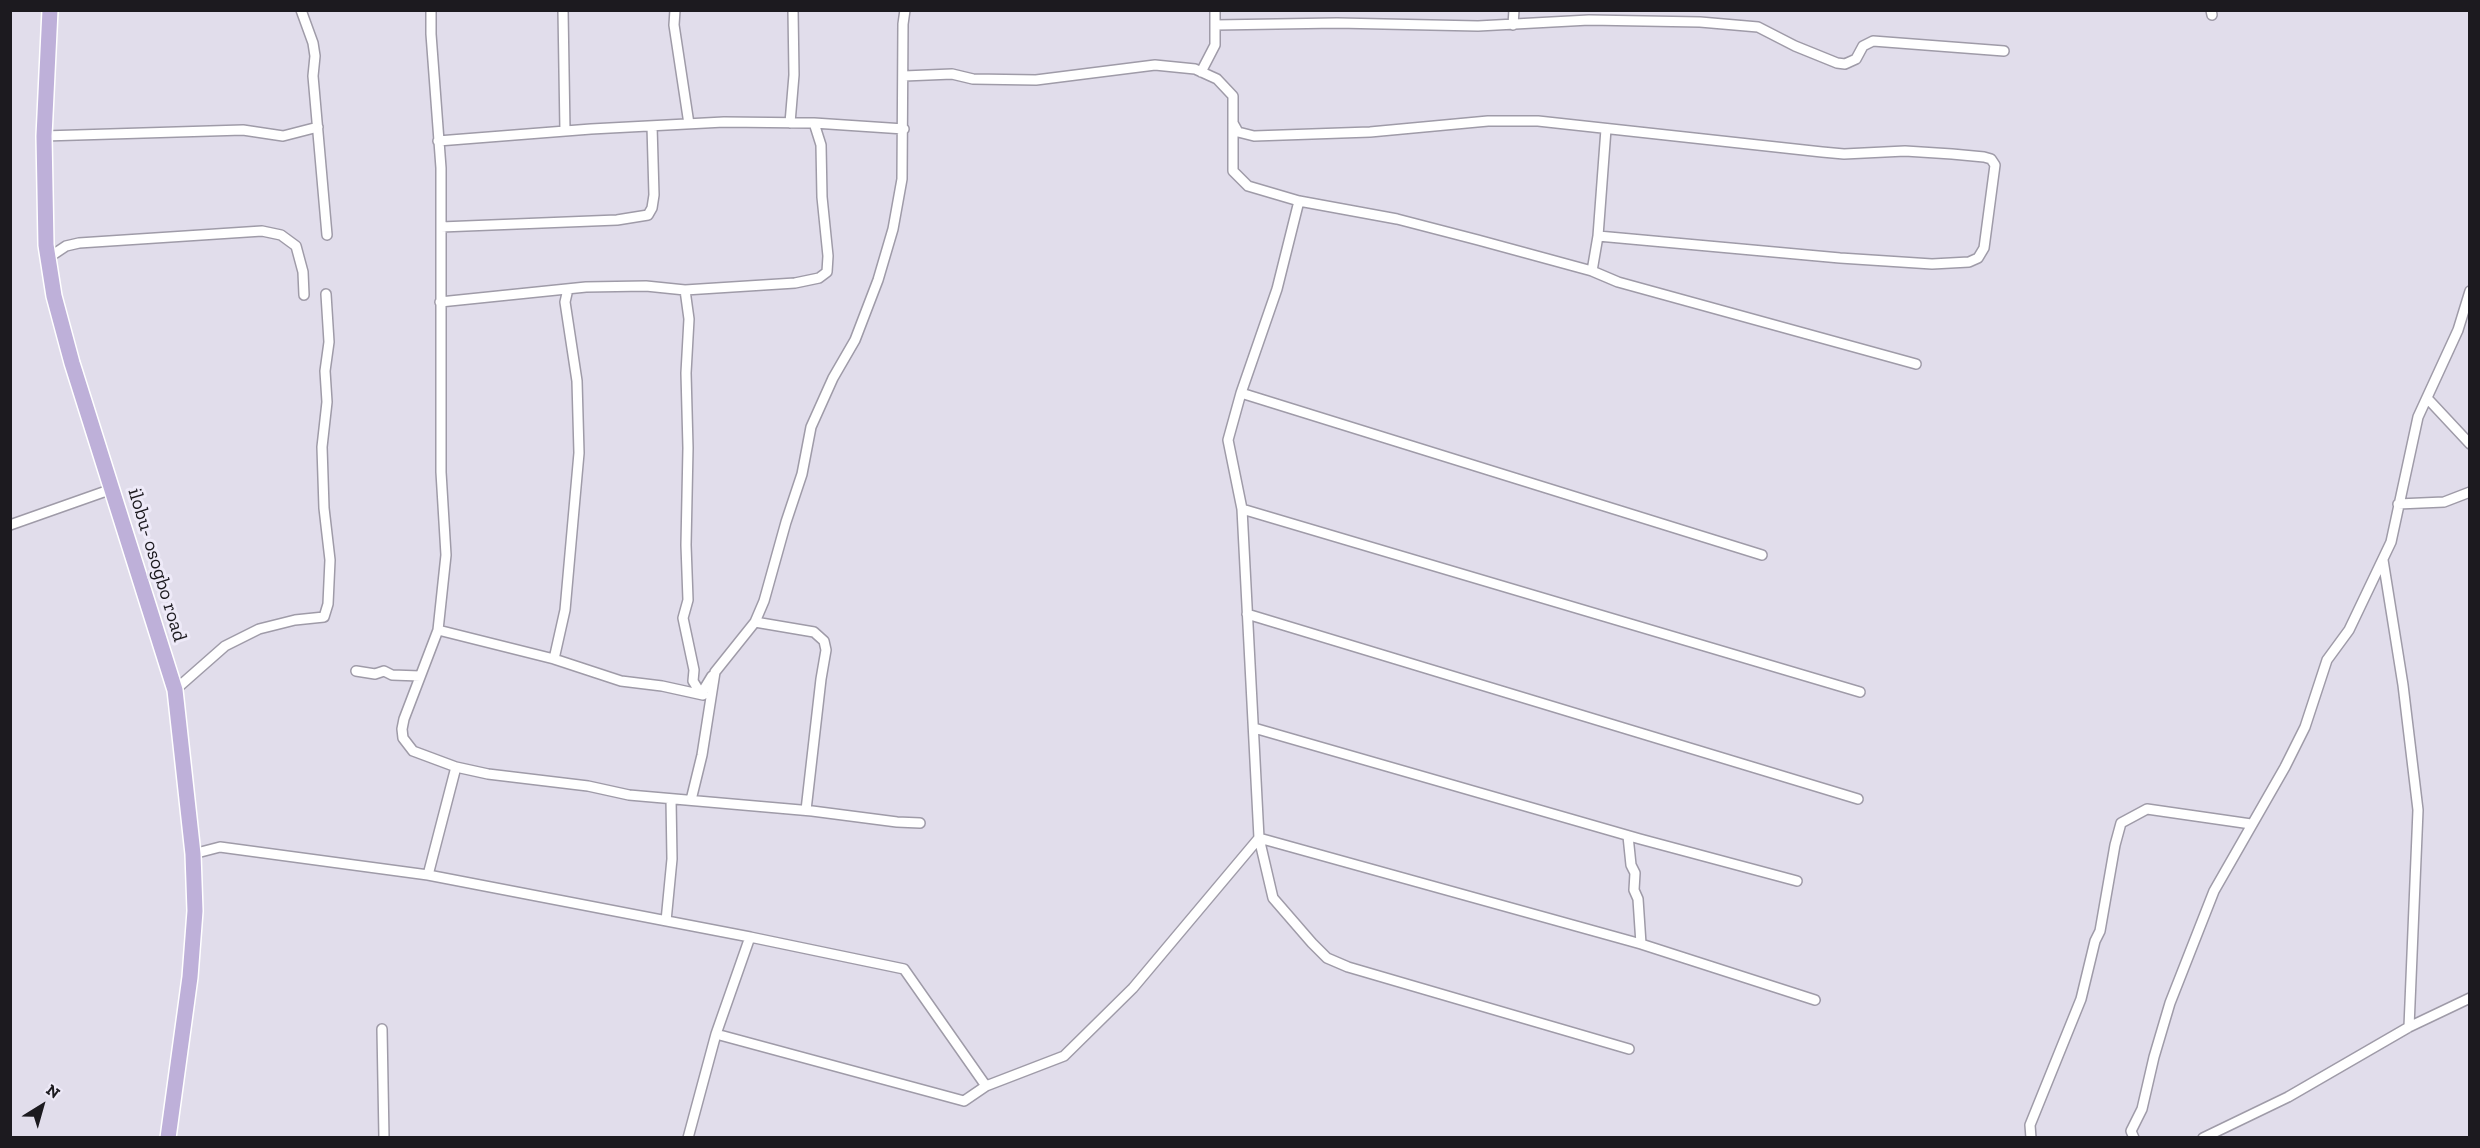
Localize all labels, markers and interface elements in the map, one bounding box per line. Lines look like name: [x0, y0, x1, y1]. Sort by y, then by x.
street label: ilobu- osogbo road: [122, 485, 192, 645]
north arrow: [12, 1076, 72, 1136]
text: N: [43, 1080, 64, 1102]

